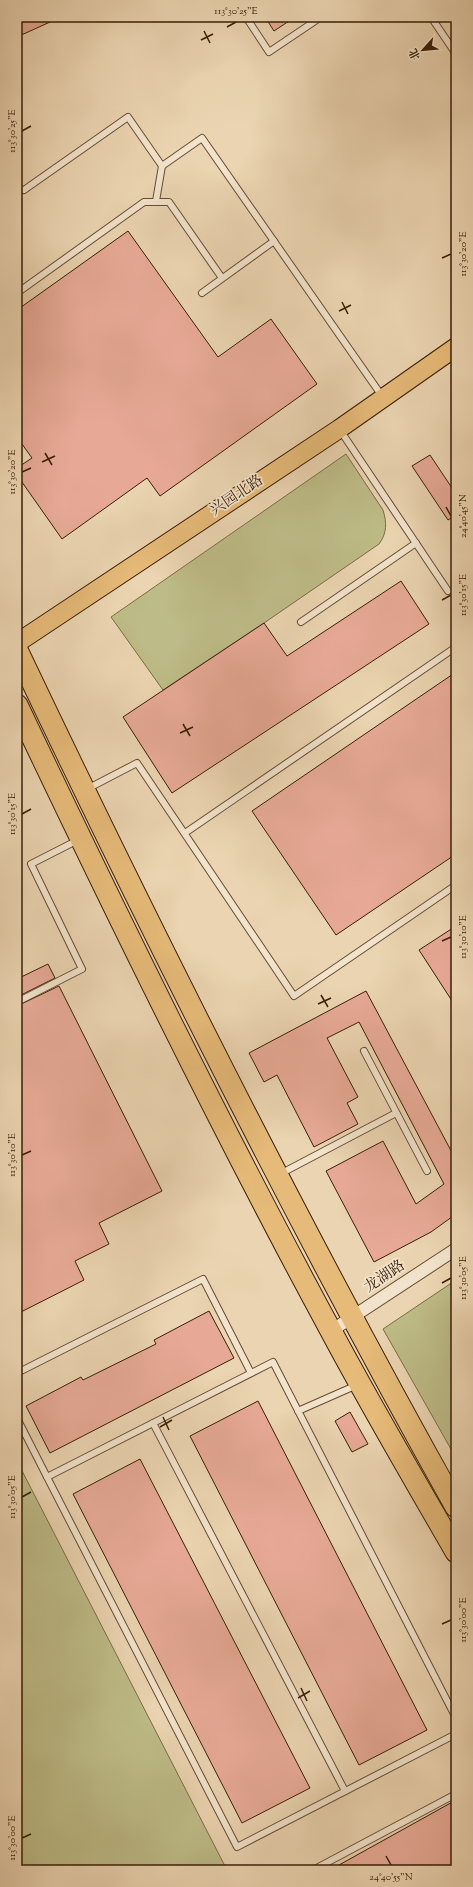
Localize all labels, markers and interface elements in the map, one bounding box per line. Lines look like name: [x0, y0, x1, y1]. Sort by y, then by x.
text: 113°30'25"E: [214, 4, 258, 19]
north arrow: [403, 30, 443, 70]
text: 北: [405, 46, 425, 63]
text: 113°30'25"E: [5, 109, 20, 153]
text: 113°30'20"E: [456, 232, 471, 276]
text: 113°30'20"E: [5, 450, 20, 494]
street label: 兴园北路: [206, 471, 268, 521]
text: 24°40'45"N: [456, 494, 471, 538]
text: 113°30'15"E: [456, 574, 471, 616]
text: 113°30'15"E: [5, 793, 20, 835]
text: 113°30'10"E: [456, 915, 471, 959]
text: 113°30'10"E: [5, 1133, 20, 1177]
street label: 龙湖路: [360, 1256, 410, 1298]
text: 113°30'05"E: [456, 1256, 471, 1300]
text: 113°30'05"E: [5, 1475, 20, 1519]
text: 113°30'00"E: [456, 1598, 471, 1642]
text: 113°30'00"E: [5, 1816, 20, 1860]
text: 24°40'55"N: [369, 1870, 413, 1885]

